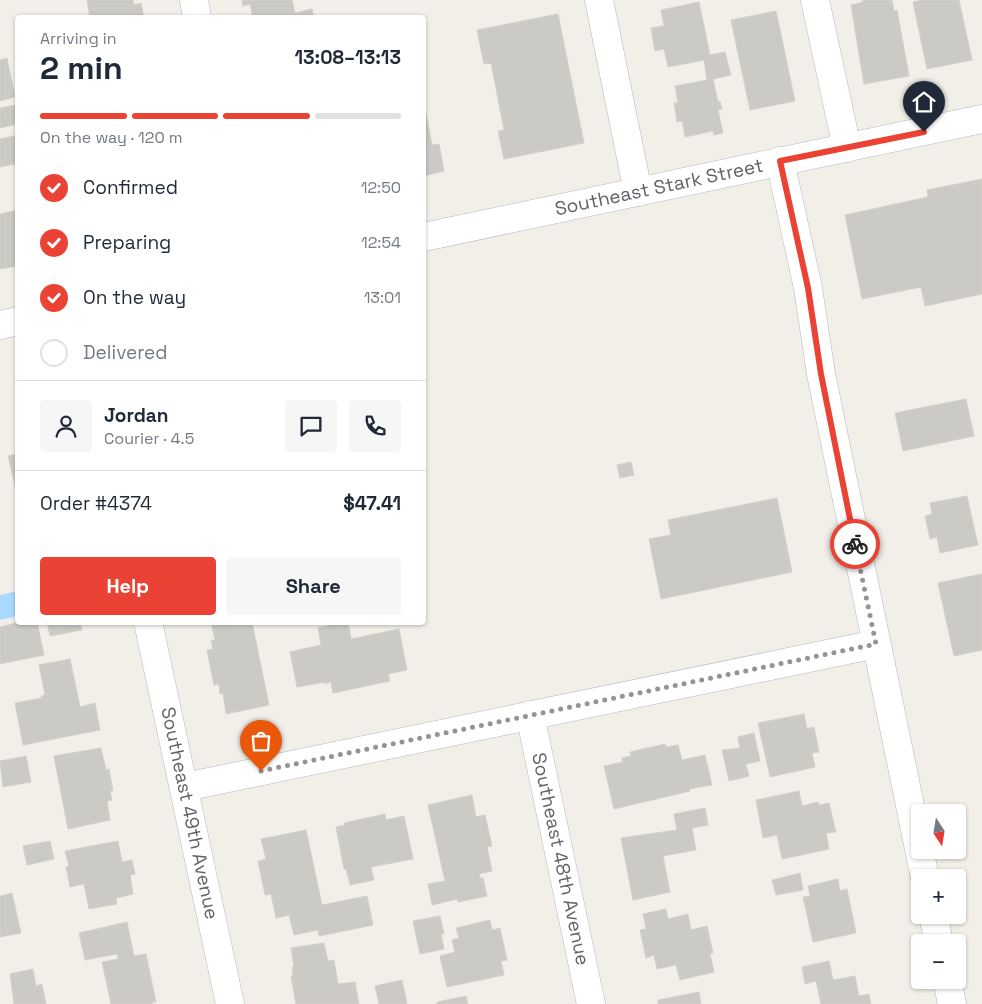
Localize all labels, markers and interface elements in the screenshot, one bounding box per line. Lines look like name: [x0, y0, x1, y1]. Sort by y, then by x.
text: Arriving in: [40, 28, 117, 49]
text: 13:08–13:13: [294, 45, 401, 70]
text: 2 min: [40, 48, 123, 88]
pin: [903, 81, 945, 132]
icon: home: [910, 88, 938, 116]
text: On the way · 120 m: [40, 127, 183, 148]
street label: Southeast Stark Street: [552, 153, 766, 221]
icon: check: [40, 174, 68, 202]
text: Confirmed: [83, 175, 178, 200]
text: 12:50: [361, 177, 401, 198]
icon: check: [40, 229, 68, 257]
text: Preparing: [83, 230, 171, 255]
text: 12:54: [361, 232, 401, 253]
icon: check: [40, 284, 68, 312]
text: On the way: [83, 285, 186, 310]
text: 13:01: [364, 287, 401, 308]
text: Delivered: [83, 340, 168, 365]
button: person: [40, 400, 92, 452]
button: chat: [285, 400, 337, 452]
button: phone: [349, 400, 401, 452]
text: Jordan: [104, 403, 169, 428]
text: Courier · 4.5: [104, 428, 194, 449]
text: Order #4374: [40, 491, 152, 516]
text: $47.41: [343, 491, 401, 516]
courier: [830, 519, 880, 569]
icon: bike: [841, 530, 869, 558]
button: Help: [40, 557, 216, 615]
button: Share: [226, 557, 401, 615]
street label: Southeast 49th Avenue: [155, 704, 225, 922]
pin: [240, 720, 282, 771]
icon: bag: [247, 727, 275, 755]
street label: Southeast 48th Avenue: [526, 750, 596, 968]
north arrow: [911, 804, 966, 859]
map controls: [911, 804, 966, 989]
button: +: [911, 869, 966, 924]
button: −: [911, 934, 966, 989]

